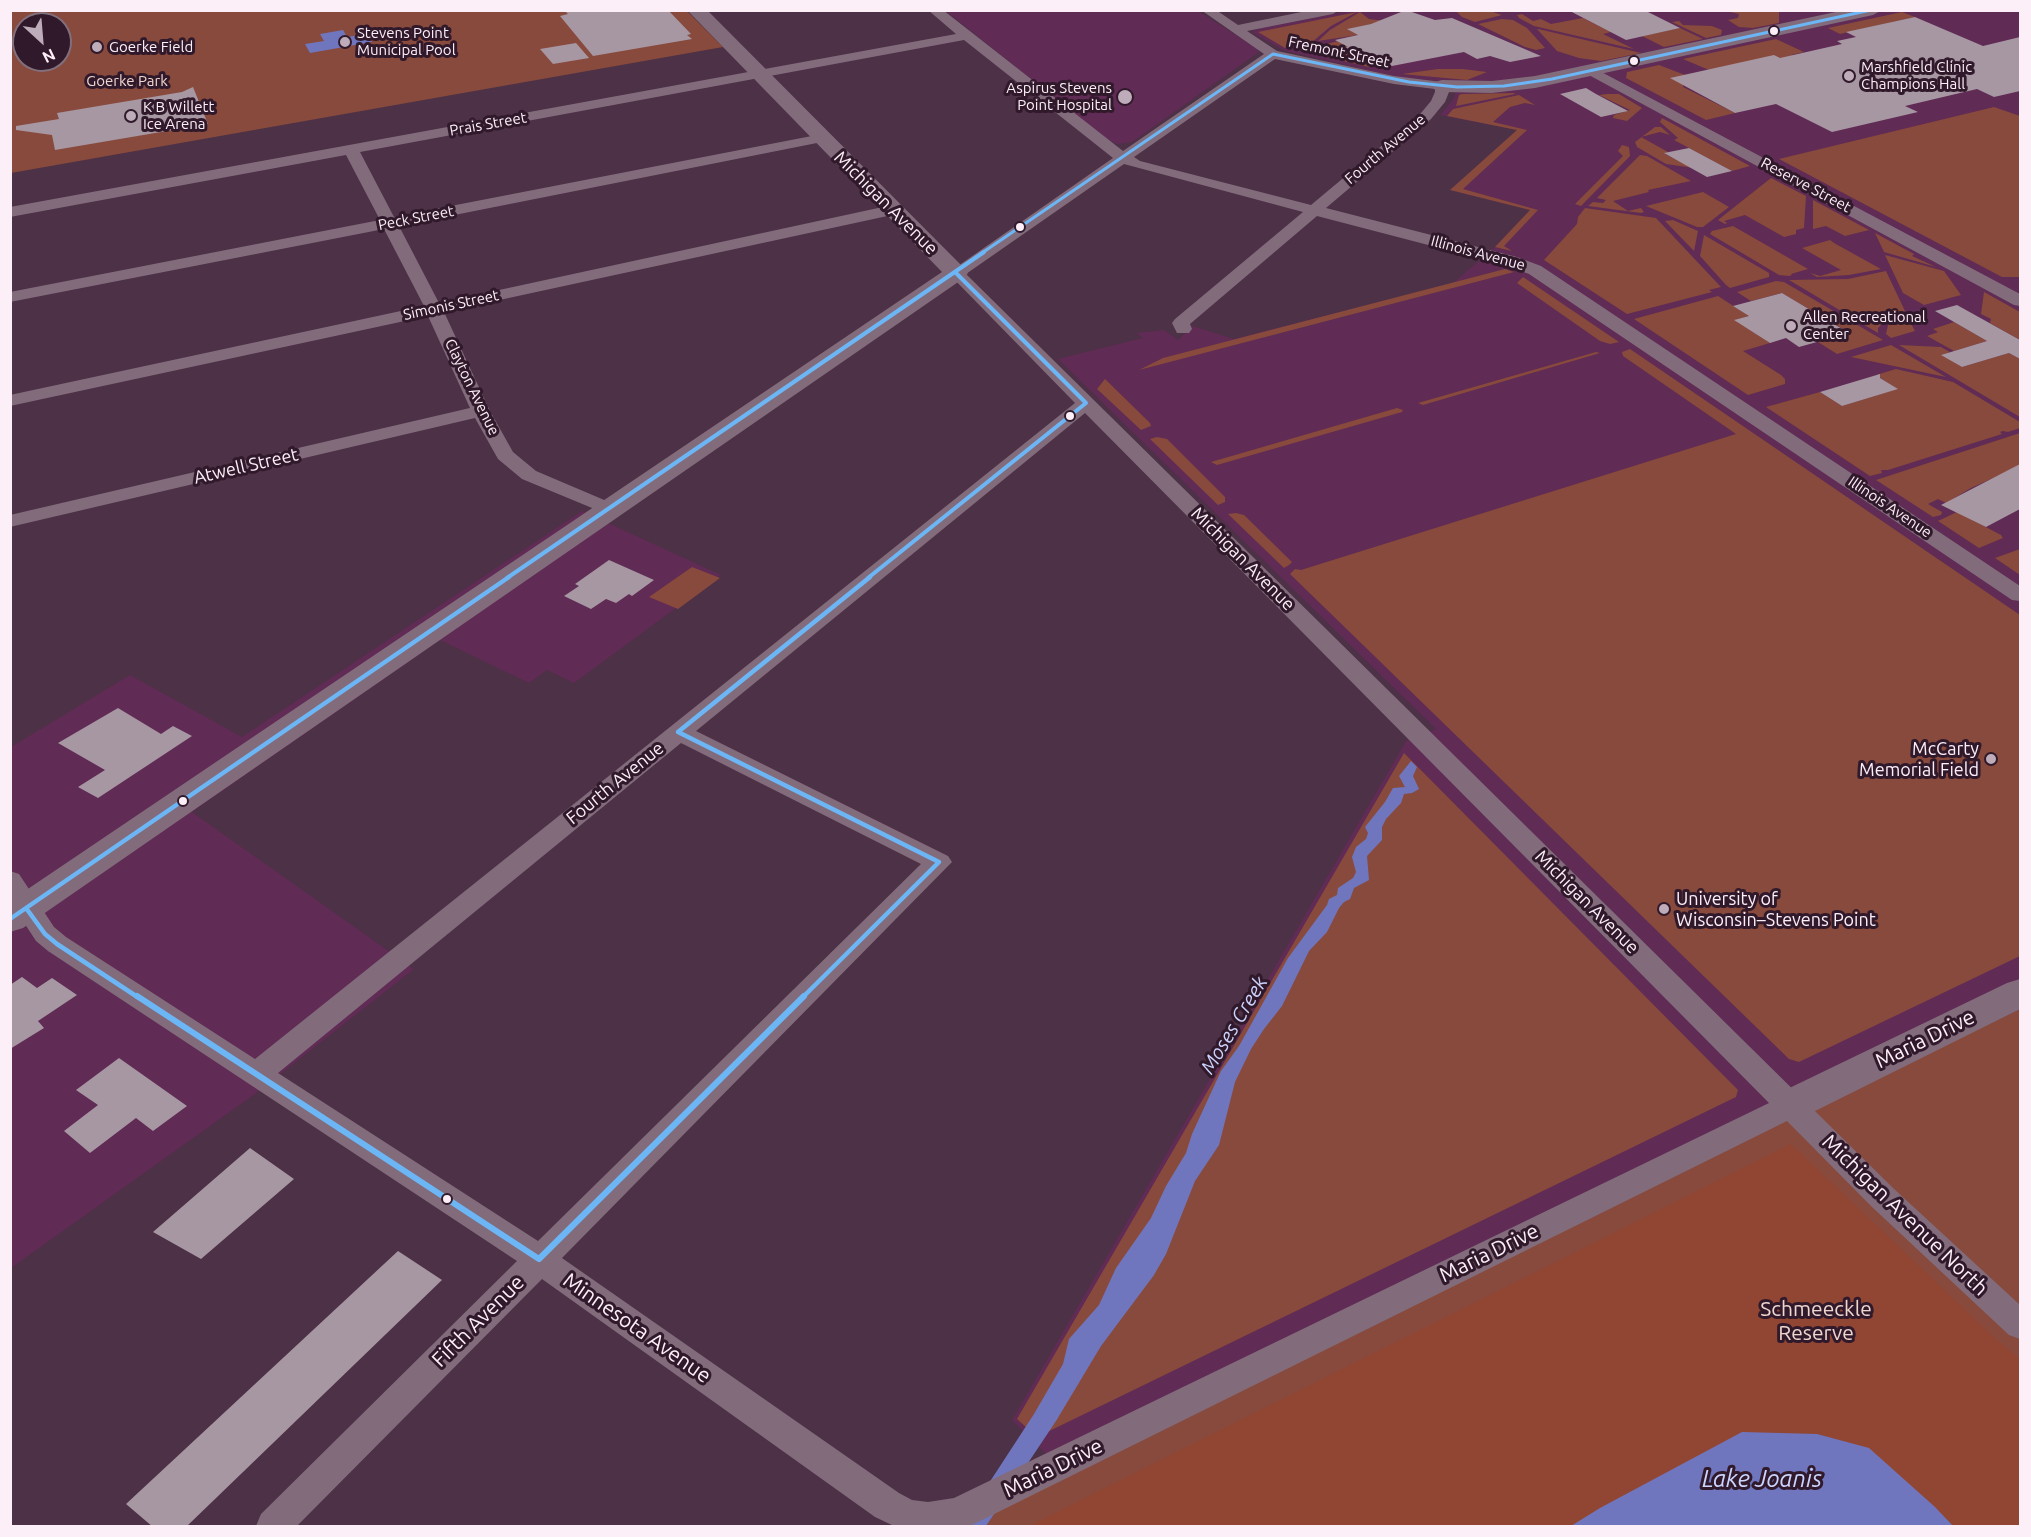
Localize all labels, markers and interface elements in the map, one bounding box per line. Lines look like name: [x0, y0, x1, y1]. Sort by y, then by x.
north arrow: [12, 12, 72, 72]
place label: Stevens Point Municipal Pool: [357, 24, 456, 59]
unlabelled marker: [1768, 25, 1780, 37]
street label: Fremont Street: [1287, 32, 1391, 72]
marker: Stevens Point Municipal Pool: [338, 35, 352, 49]
place label: Goerke Field: [109, 38, 193, 56]
marker: Goerke Field: [90, 40, 104, 54]
text: N: [40, 46, 58, 67]
unlabelled marker: [1628, 55, 1640, 67]
place label: Marshfield Clinic Champions Hall: [1861, 58, 1972, 93]
marker: Marshfield Clinic Champions Hall: [1842, 69, 1856, 83]
park label: Goerke Park: [86, 72, 168, 90]
place label: Aspirus Stevens Point Hospital: [1006, 79, 1112, 114]
marker: Aspirus Stevens Point Hospital: [1116, 88, 1134, 106]
place label: K B Willett Ice Arena: [143, 98, 214, 133]
street label: Prais Street: [448, 108, 528, 140]
marker: K B Willett Ice Arena: [124, 109, 138, 123]
street label: Fourth Avenue: [1341, 110, 1429, 188]
street label: Michigan Avenue: [830, 147, 942, 259]
street label: Reserve Street: [1758, 154, 1854, 216]
street label: Peck Street: [377, 202, 455, 234]
unlabelled marker: [1014, 221, 1026, 233]
street label: Illinois Avenue: [1429, 232, 1527, 274]
street label: Simonis Street: [402, 286, 500, 324]
place label: Allen Recreational Center: [1803, 308, 1926, 343]
marker: Allen Recreational Center: [1784, 319, 1798, 333]
street label: Clayton Avenue: [441, 336, 503, 438]
unlabelled marker: [1064, 410, 1076, 422]
street label: Atwell Street: [192, 443, 300, 489]
street label: Illinois Avenue: [1845, 472, 1935, 542]
street label: Michigan Avenue: [1187, 503, 1299, 615]
street label: Fourth Avenue: [562, 737, 668, 829]
place label: McCarty Memorial Field: [1859, 738, 1979, 780]
marker: McCarty Memorial Field: [1984, 752, 1998, 766]
unlabelled marker: [177, 795, 189, 807]
street label: Michigan Avenue: [1531, 846, 1643, 958]
place label: University of Wisconsin–Stevens Point: [1676, 888, 1876, 930]
marker: University of Wisconsin–Stevens Point: [1657, 902, 1671, 916]
water label: Moses Creek: [1195, 972, 1273, 1078]
street label: Maria Drive: [1871, 1004, 1979, 1074]
street label: Michigan Avenue North: [1817, 1129, 1993, 1301]
unlabelled marker: [441, 1193, 453, 1205]
street label: Maria Drive: [1435, 1218, 1543, 1288]
street label: Minnesota Avenue: [558, 1268, 716, 1388]
street label: Fifth Avenue: [427, 1270, 529, 1372]
park label: Schmeeckle Reserve: [1760, 1296, 1872, 1346]
street label: Maria Drive: [999, 1433, 1107, 1503]
water label: Lake Joanis: [1702, 1465, 1822, 1493]

